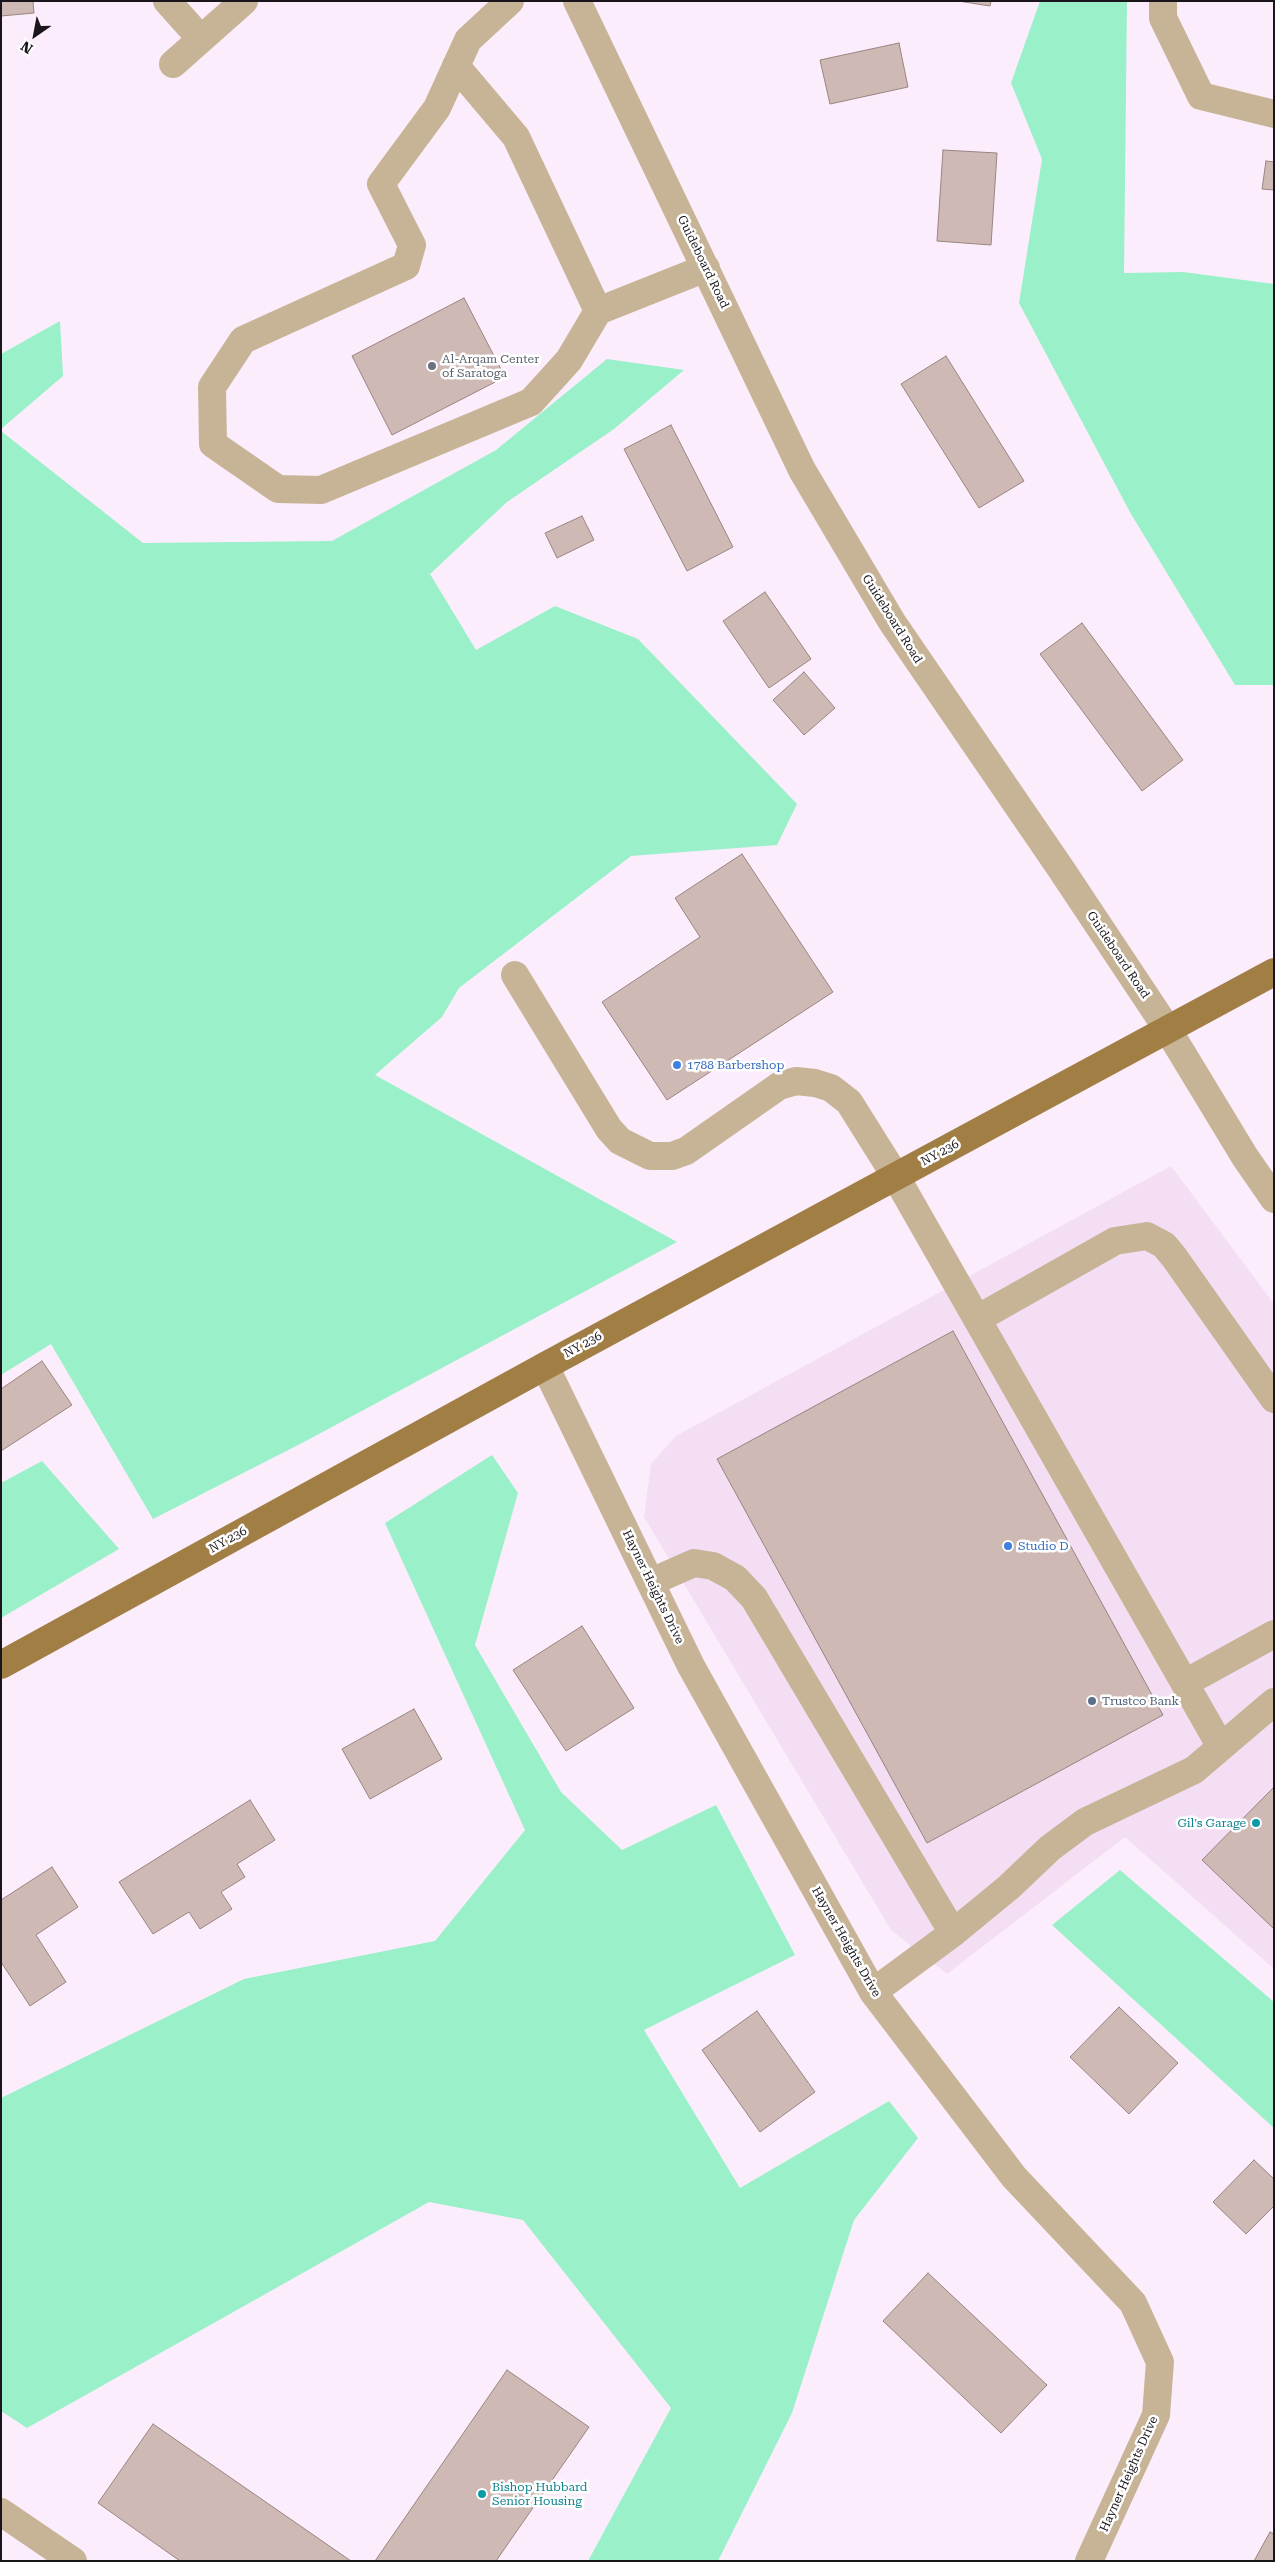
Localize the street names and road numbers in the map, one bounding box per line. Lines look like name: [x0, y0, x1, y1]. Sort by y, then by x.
street label: Guideboard Road: [674, 213, 732, 311]
street label: Guideboard Road: [859, 572, 925, 666]
street label: Guideboard Road: [1084, 909, 1152, 1001]
street label: NY 236: [919, 1137, 961, 1169]
street label: NY 236: [562, 1329, 604, 1361]
street label: NY 236: [207, 1524, 249, 1556]
street label: Hayner Heights Drive: [619, 1528, 687, 1646]
street label: Hayner Heights Drive: [809, 1884, 883, 2000]
street label: Hayner Heights Drive: [1097, 2414, 1161, 2534]

